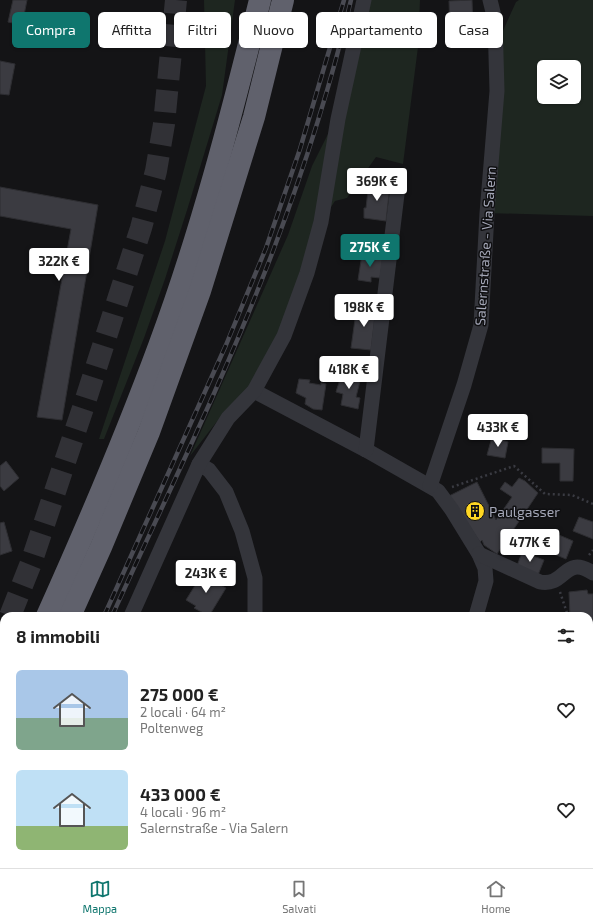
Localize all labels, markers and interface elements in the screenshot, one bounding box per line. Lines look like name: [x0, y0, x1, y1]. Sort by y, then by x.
chip: Compra: [12, 12, 90, 48]
chip: Affitta: [98, 12, 166, 48]
chip: Filtri: [174, 12, 231, 48]
chip: Nuovo: [239, 12, 308, 48]
chip: Appartamento: [316, 12, 437, 48]
chip: Casa: [445, 12, 503, 48]
map controls: [537, 60, 581, 104]
button: layers: [537, 60, 581, 104]
street label: Salernstraße - Via Salern: [471, 166, 499, 326]
pin: 369K €: [344, 168, 410, 202]
text: 369K €: [356, 173, 398, 189]
pin: 275K €: [337, 234, 403, 268]
text: 275K €: [350, 239, 390, 255]
pin: 322K €: [26, 248, 92, 282]
text: 322K €: [38, 253, 80, 269]
pin: 198K €: [331, 294, 397, 328]
text: 198K €: [344, 299, 384, 315]
pin: 418K €: [316, 356, 382, 390]
text: 418K €: [328, 361, 370, 377]
pin: 433K €: [465, 414, 531, 448]
text: 433K €: [477, 419, 519, 435]
building icon: Paulgasser: [464, 500, 486, 522]
place label: Paulgasser: [489, 503, 560, 520]
pin: 477K €: [497, 529, 563, 563]
text: 477K €: [509, 534, 551, 550]
pin: 243K €: [173, 560, 239, 594]
text: 243K €: [185, 565, 227, 581]
icon: filters: [555, 625, 577, 647]
text: 8 immobili: [16, 626, 100, 646]
text: 275 000 €: [140, 684, 219, 704]
icon: home: [48, 686, 96, 734]
icon: heart: [555, 699, 577, 721]
text: 2 locali · 64 m²: [140, 704, 226, 720]
text: Poltenweg: [140, 720, 203, 736]
text: 433 000 €: [140, 784, 221, 804]
icon: home: [48, 786, 96, 834]
icon: heart: [555, 799, 577, 821]
text: 4 locali · 96 m²: [140, 804, 226, 820]
text: Salernstraße - Via Salern: [140, 820, 288, 836]
tab: Mappa: [83, 878, 117, 915]
tab: Salvati: [282, 878, 316, 915]
tab: Home: [481, 878, 510, 915]

